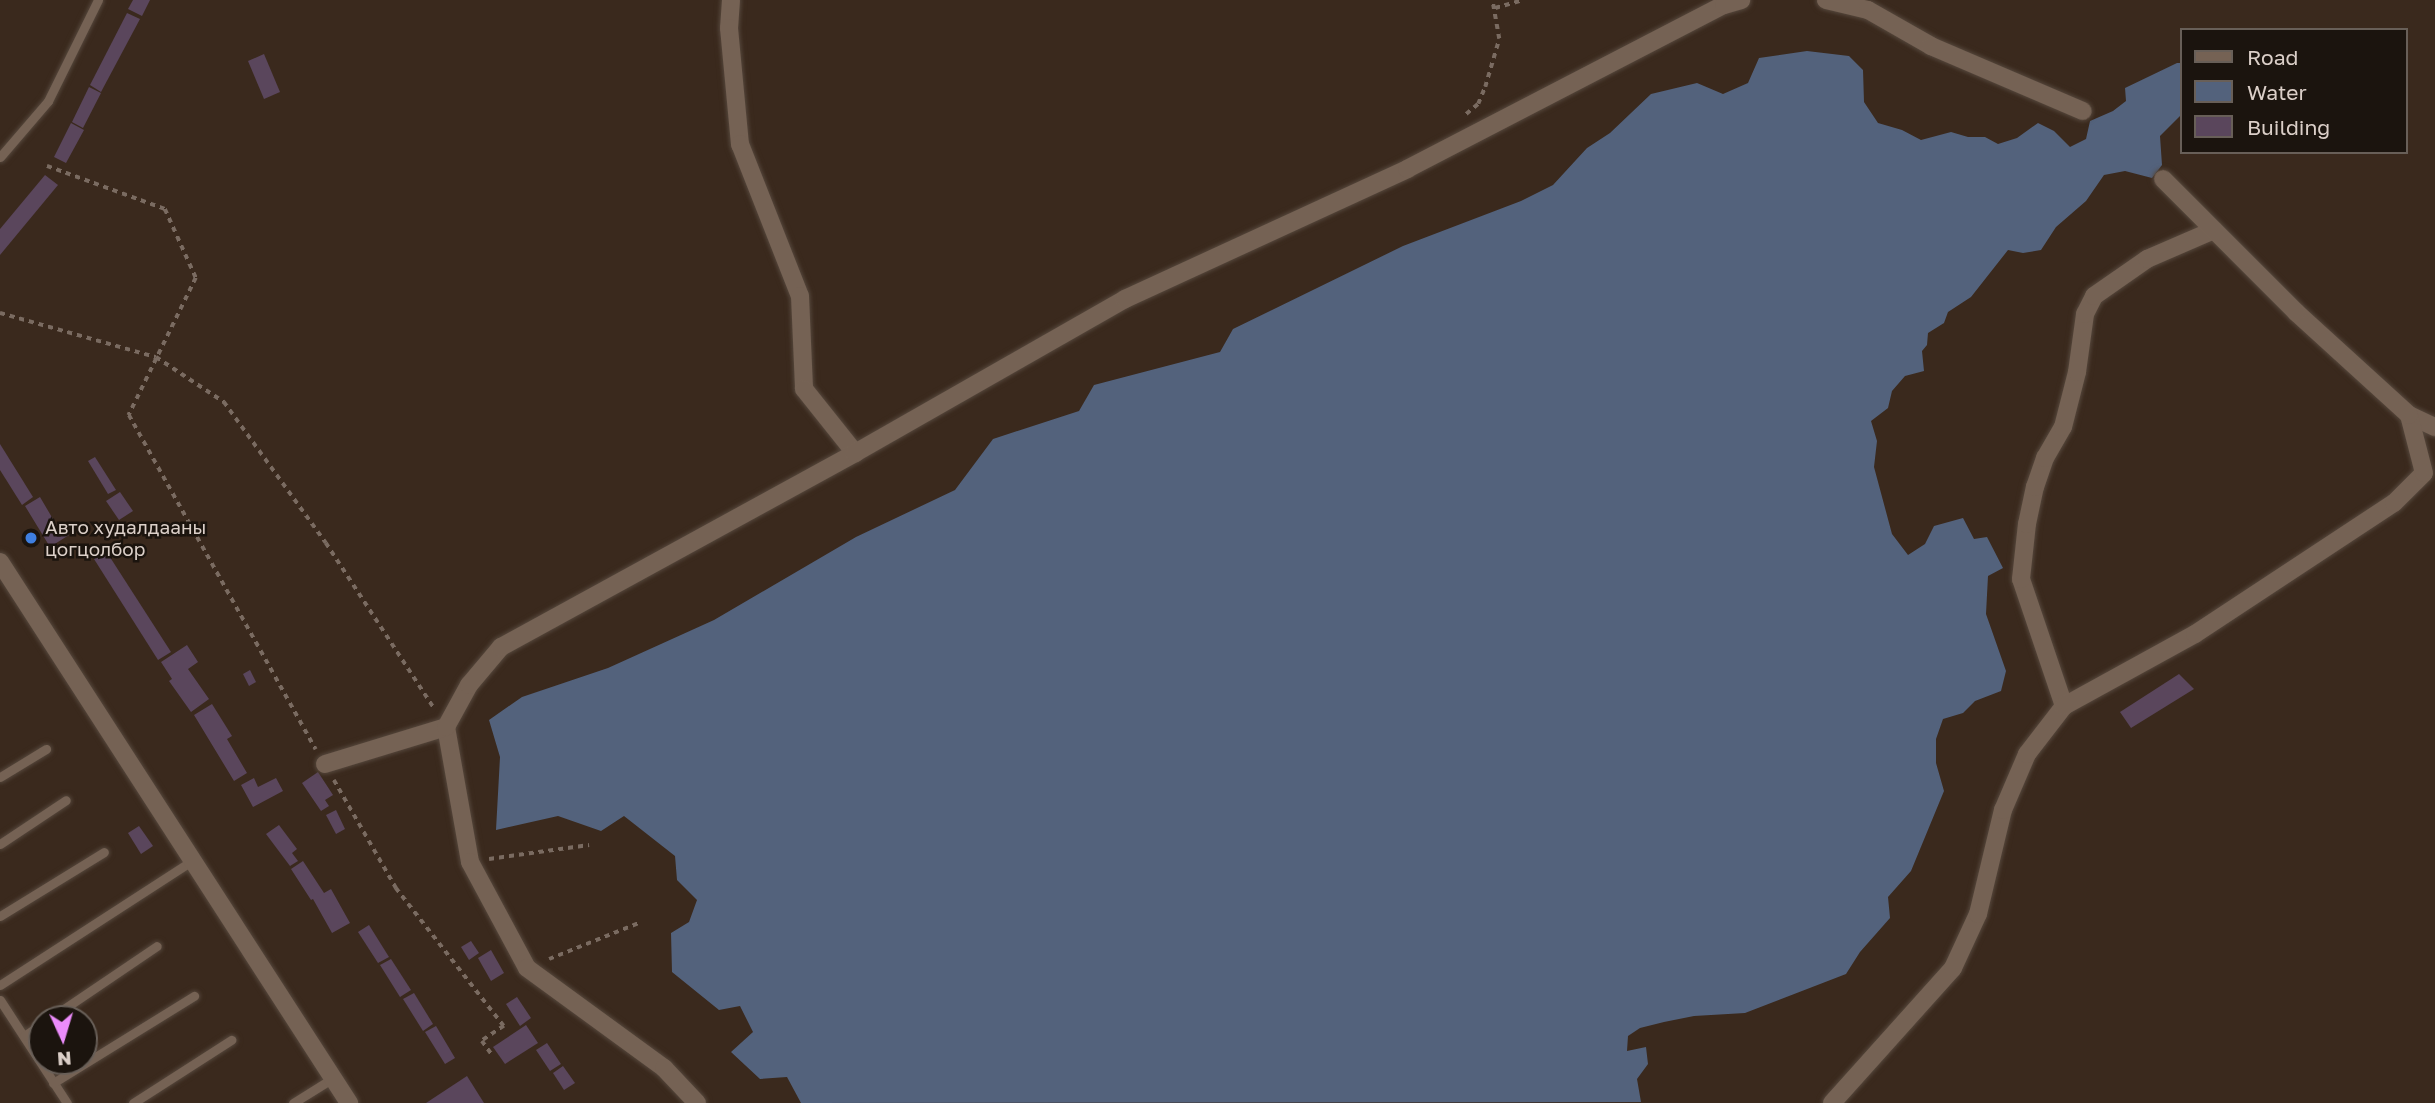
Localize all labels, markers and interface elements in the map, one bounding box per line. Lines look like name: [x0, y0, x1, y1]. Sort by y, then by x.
legend: [2180, 28, 2407, 154]
text: Road: [2247, 44, 2298, 70]
text: Water: [2247, 79, 2307, 105]
text: Building: [2247, 114, 2330, 140]
place label: Авто худалдааны цогцолбор: [45, 516, 206, 560]
marker: Авто худалдааны цогцолбор: [23, 530, 39, 546]
north arrow: [28, 1005, 98, 1075]
text: N: [56, 1047, 72, 1071]

